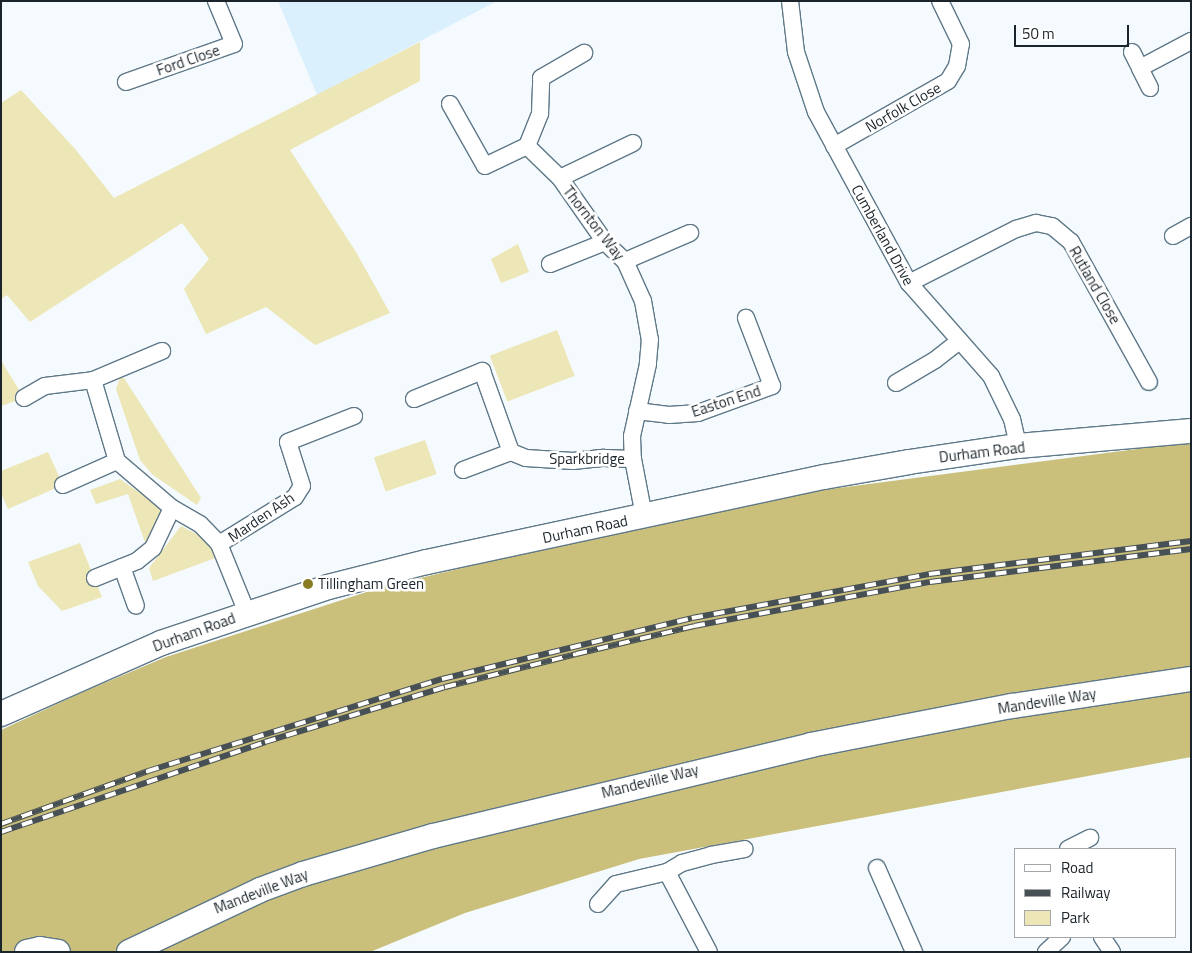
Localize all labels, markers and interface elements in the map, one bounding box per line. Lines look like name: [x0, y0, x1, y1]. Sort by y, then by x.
scale bar: [1017, 15, 1132, 47]
text: 50 m: [1022, 22, 1055, 45]
street label: Ford Close: [154, 41, 222, 79]
street label: Norfolk Close: [862, 78, 944, 136]
street label: Thornton Way: [559, 182, 629, 264]
street label: Cumberland Drive: [848, 182, 918, 288]
street label: Rutland Close: [1066, 243, 1124, 327]
street label: Easton End: [689, 381, 763, 421]
street label: Durham Road: [938, 438, 1026, 466]
street label: Sparkbridge: [549, 450, 625, 468]
street label: Marden Ash: [224, 488, 298, 546]
street label: Durham Road: [541, 511, 629, 547]
place label: Tillingham Green: [318, 575, 424, 593]
marker: Tillingham Green: [302, 578, 314, 590]
street label: Durham Road: [150, 609, 238, 655]
street label: Mandeville Way: [996, 684, 1098, 718]
street label: Mandeville Way: [599, 760, 701, 802]
legend: [1014, 848, 1177, 938]
text: Road: [1061, 856, 1093, 879]
street label: Mandeville Way: [211, 865, 311, 917]
text: Railway: [1061, 881, 1111, 904]
text: Park: [1061, 906, 1090, 929]

